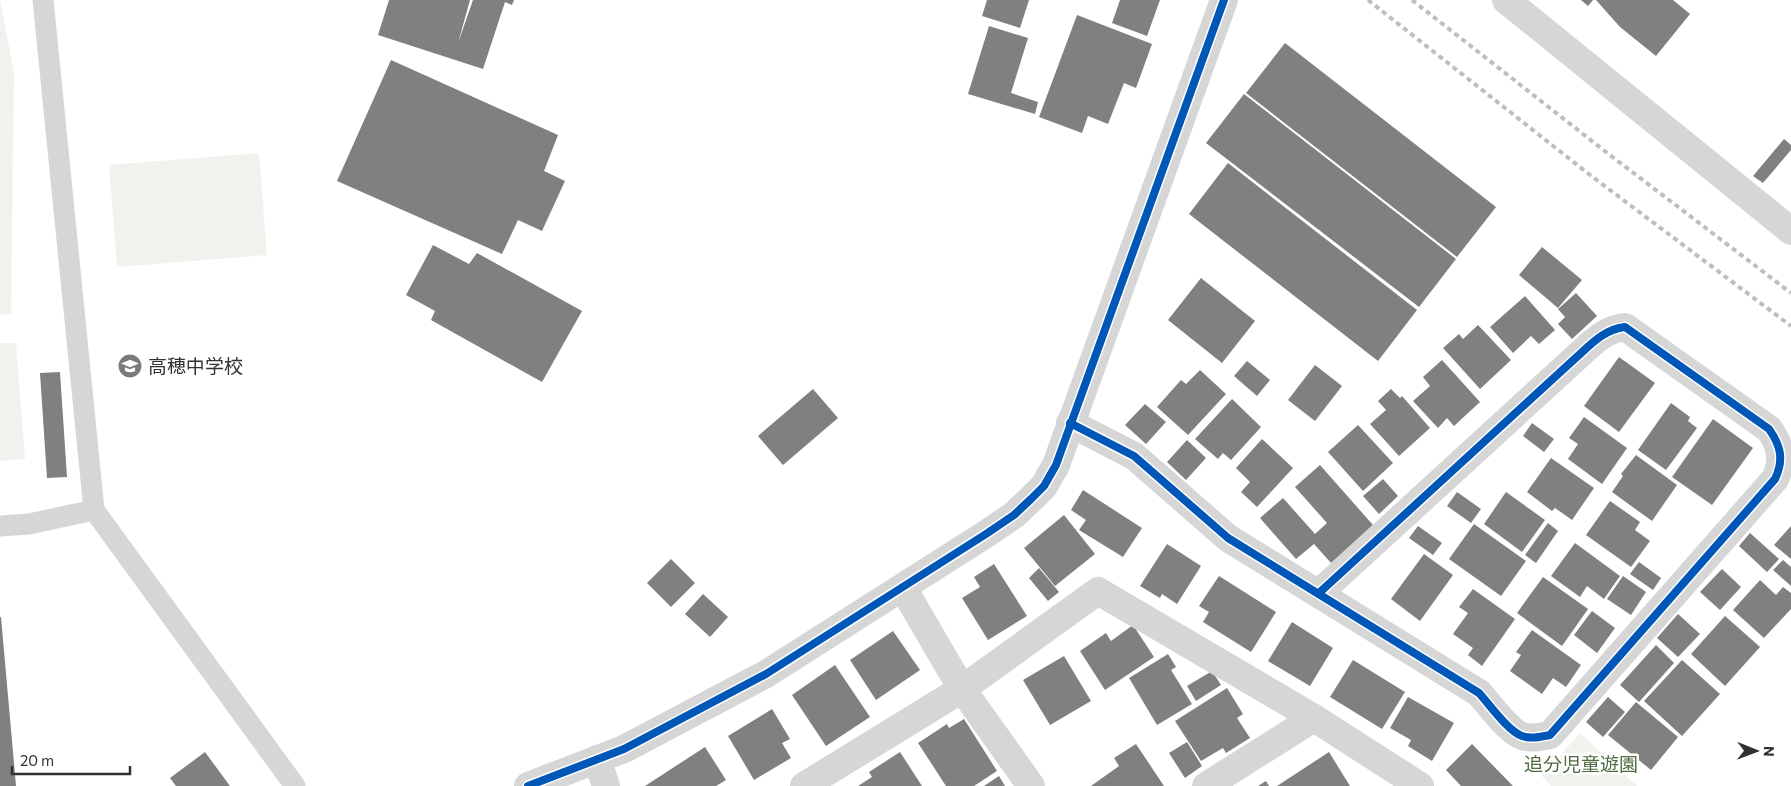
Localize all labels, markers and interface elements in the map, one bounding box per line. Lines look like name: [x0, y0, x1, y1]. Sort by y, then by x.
school or university icon: 高穂中学校: [117, 353, 143, 379]
place label: 高穂中学校: [148, 354, 243, 377]
north arrow: [1731, 726, 1781, 776]
scale bar: [12, 744, 130, 776]
text: N: [1761, 746, 1778, 757]
text: 20 m: [20, 751, 54, 769]
park label: 追分児童遊園: [1524, 752, 1638, 775]

